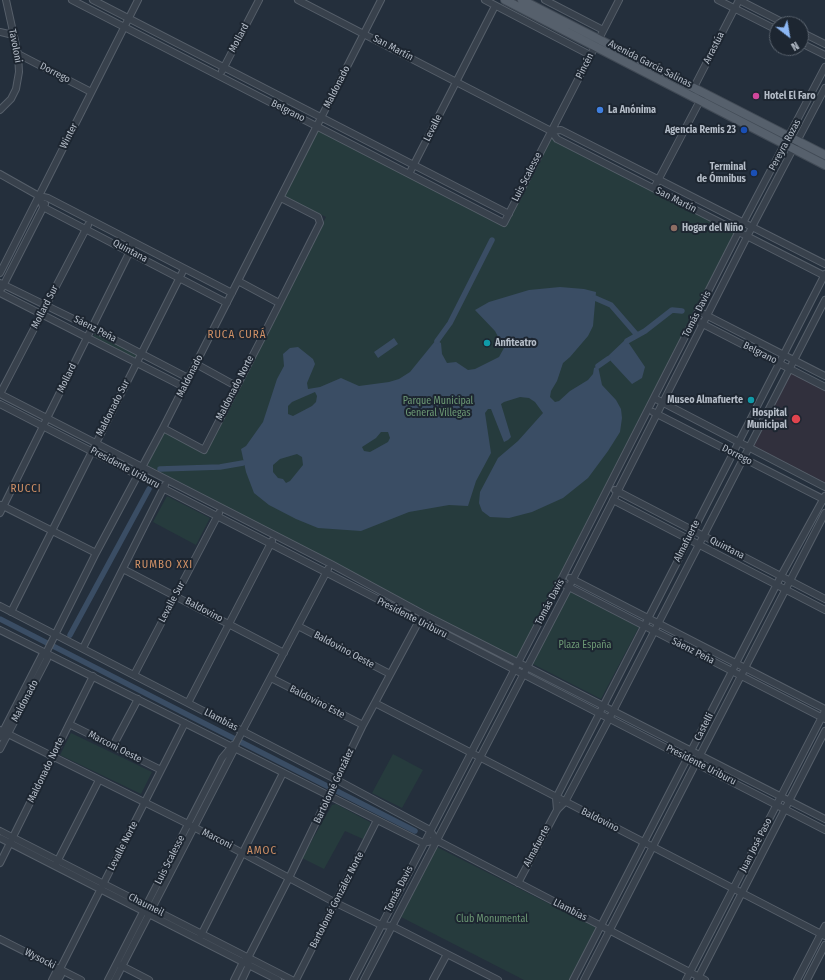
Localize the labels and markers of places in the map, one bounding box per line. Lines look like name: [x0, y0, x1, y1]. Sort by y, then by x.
place label: Hotel El Faro: [764, 90, 816, 102]
marker: Hotel El Faro: [751, 91, 761, 101]
place label: La Anónima: [608, 104, 656, 116]
marker: La Anónima: [595, 105, 605, 115]
place label: Agencia Remis 23: [665, 124, 736, 136]
marker: Agencia Remis 23: [739, 125, 749, 135]
place label: Terminal de Ómnibus: [697, 161, 746, 184]
marker: Terminal de Ómnibus: [749, 168, 759, 178]
place label: Hogar del Niño: [682, 222, 743, 234]
marker: Hogar del Niño: [669, 223, 679, 233]
place label: Anfiteatro: [495, 337, 537, 349]
marker: Anfiteatro: [482, 338, 492, 348]
place label: Museo Almafuerte: [667, 394, 743, 406]
marker: Museo Almafuerte: [746, 395, 756, 405]
place label: Hospital Municipal: [747, 407, 787, 430]
marker: Hospital Municipal: [790, 413, 802, 425]

